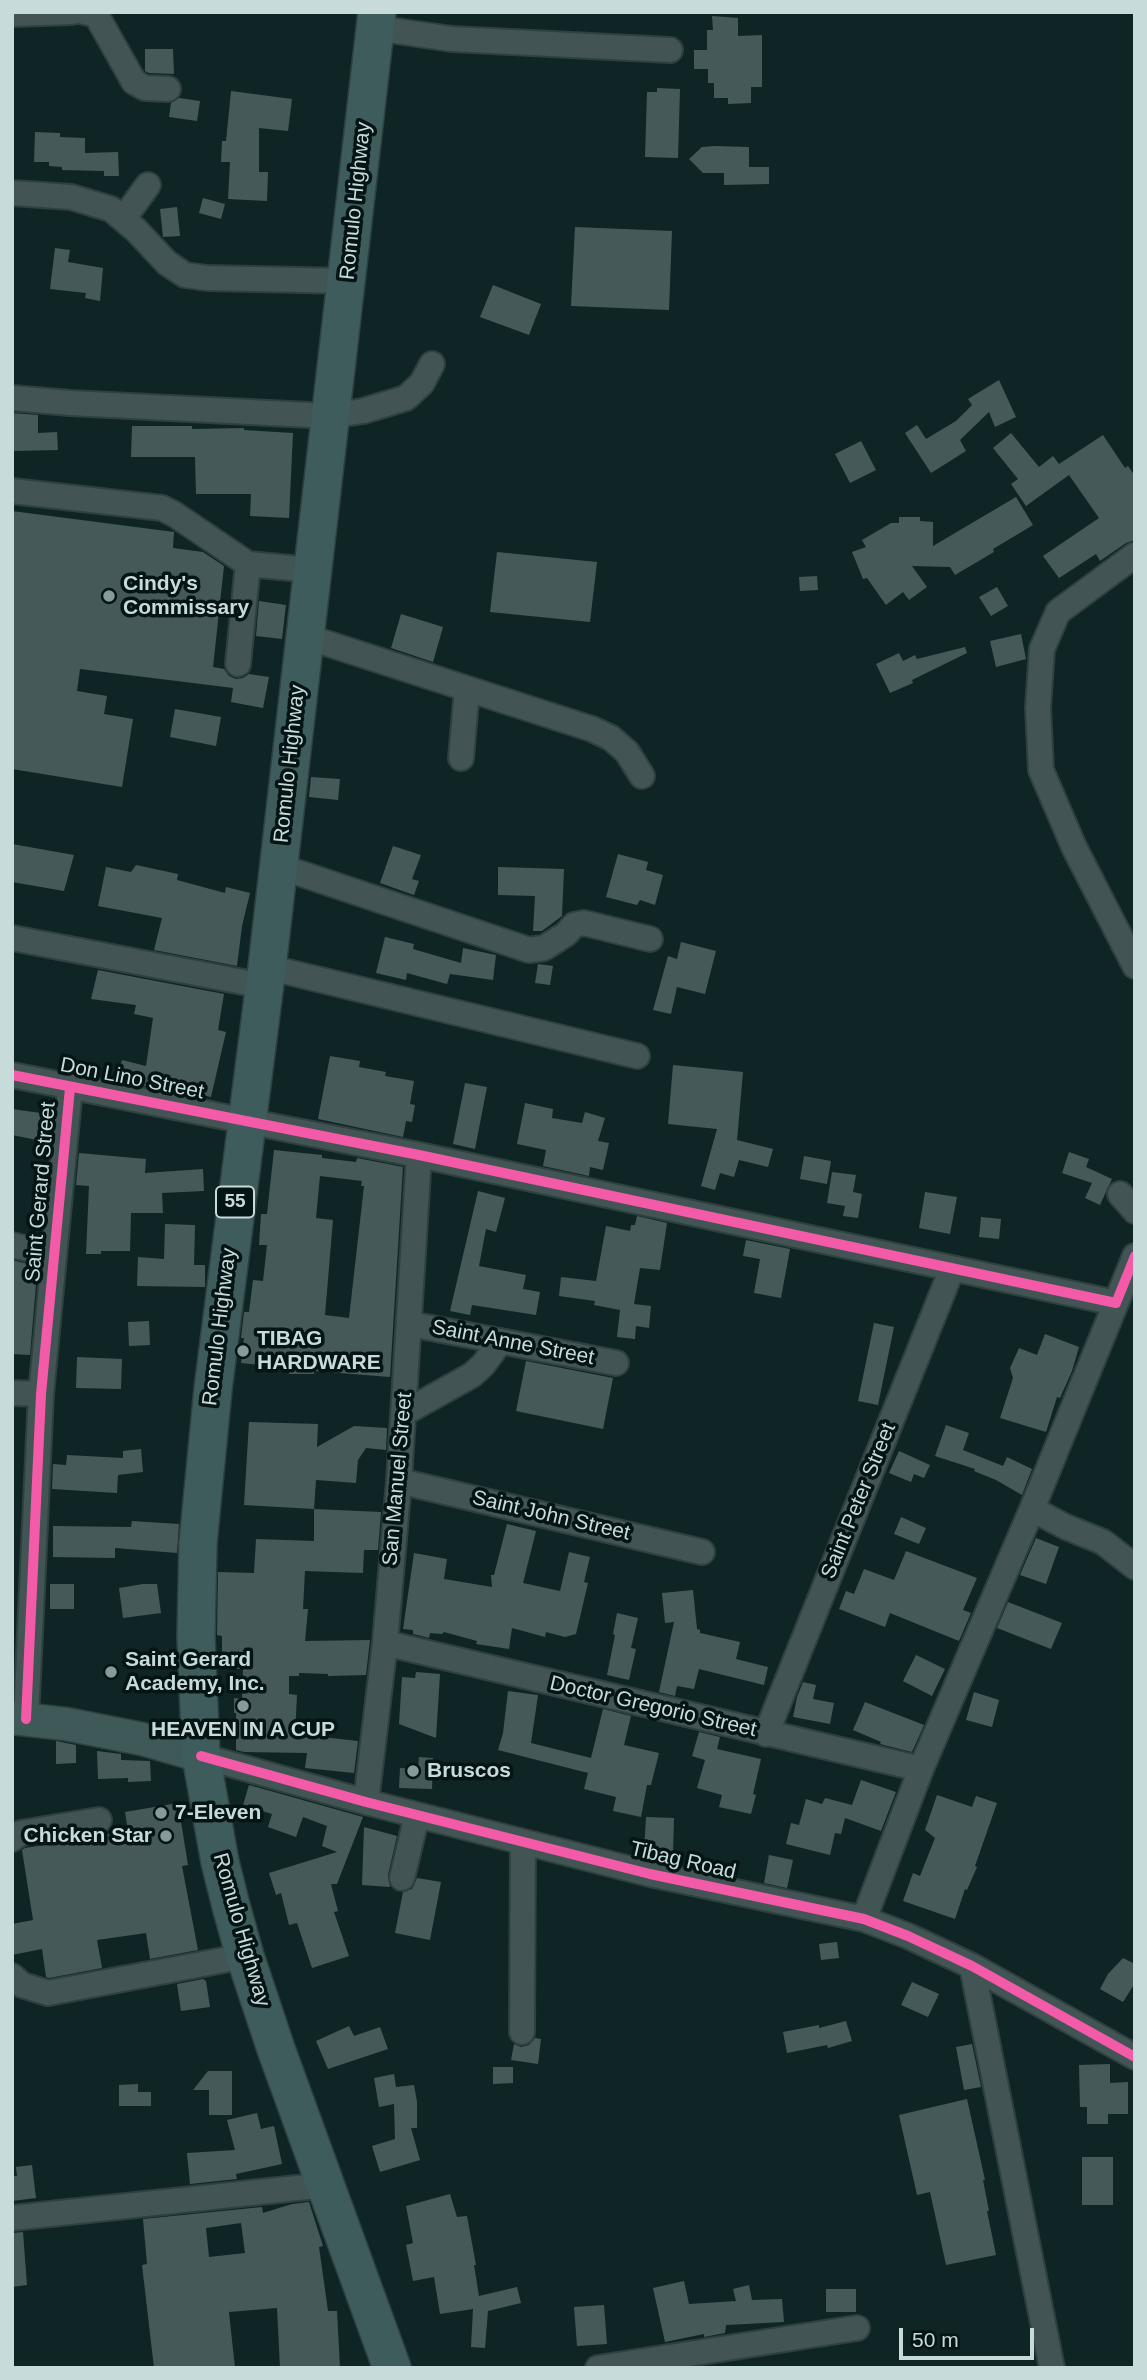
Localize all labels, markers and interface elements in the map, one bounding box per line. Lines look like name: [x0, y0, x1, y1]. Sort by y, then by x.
street label: Romulo Highway: [335, 121, 377, 281]
place label: Cindy's Commissary: [123, 571, 249, 621]
marker: Cindy's Commissary: [101, 588, 117, 604]
street label: Romulo Highway: [269, 684, 311, 844]
street label: Don Lino Street: [58, 1053, 206, 1105]
street label: Saint Gerard Street: [21, 1101, 61, 1283]
road number: 55: [216, 1186, 254, 1218]
street label: Romulo Highway: [198, 1247, 242, 1407]
street label: Saint Anne Street: [430, 1315, 596, 1371]
place label: TIBAG HARDWARE: [257, 1326, 381, 1376]
marker: TIBAG HARDWARE: [235, 1343, 251, 1359]
street label: San Manuel Street: [378, 1391, 418, 1567]
street label: Saint Peter Street: [816, 1419, 902, 1583]
street label: Saint John Street: [470, 1486, 632, 1546]
place label: Saint Gerard Academy, Inc.: [125, 1647, 265, 1697]
marker: Saint Gerard Academy, Inc.: [103, 1664, 119, 1680]
street label: Doctor Gregorio Street: [547, 1671, 759, 1743]
marker: HEAVEN IN A CUP: [235, 1698, 251, 1714]
place label: HEAVEN IN A CUP: [151, 1717, 335, 1743]
place label: Bruscos: [427, 1758, 511, 1784]
marker: Bruscos: [405, 1763, 421, 1779]
place label: 7-Eleven: [175, 1800, 261, 1826]
marker: 7-Eleven: [153, 1805, 169, 1821]
place label: Chicken Star: [24, 1823, 152, 1849]
marker: Chicken Star: [158, 1828, 174, 1844]
street label: Tibag Road: [628, 1837, 738, 1885]
street label: Romulo Highway: [207, 1850, 275, 2010]
scale bar: [902, 2314, 1037, 2358]
text: 50 m: [912, 2328, 959, 2351]

